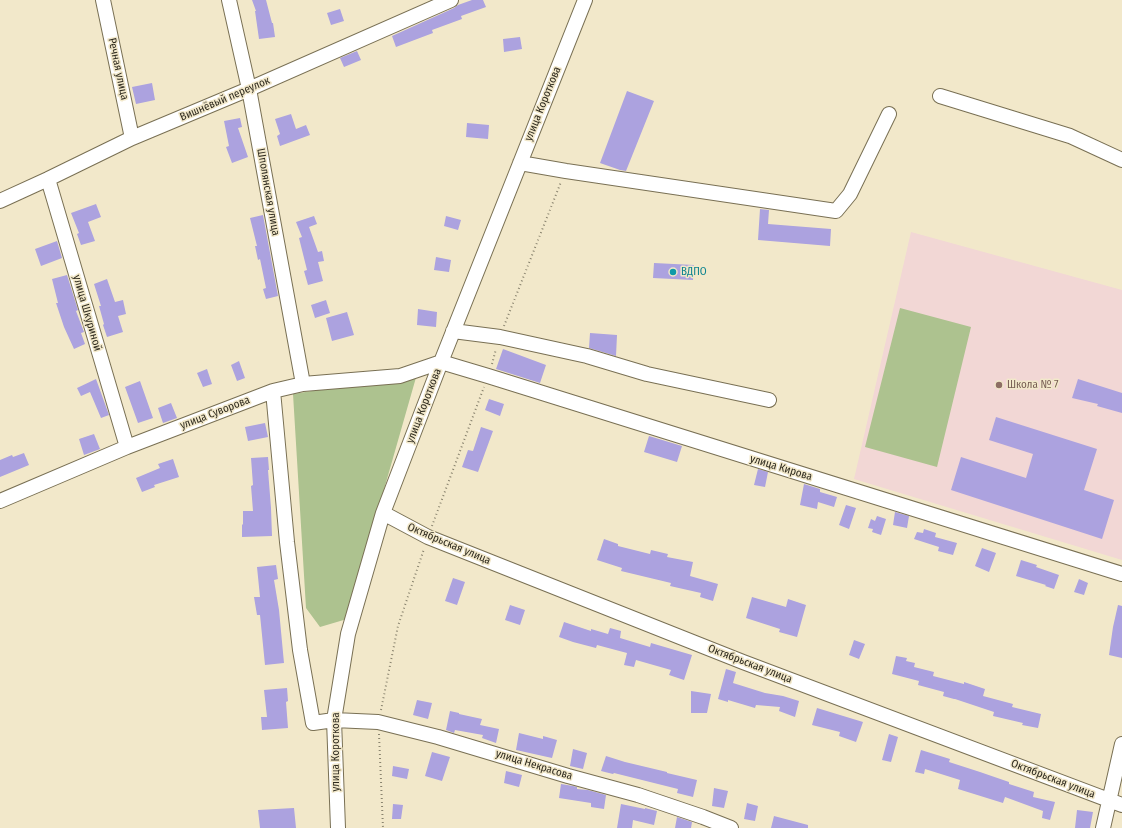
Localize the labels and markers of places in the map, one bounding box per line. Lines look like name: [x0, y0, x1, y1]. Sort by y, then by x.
place label: ВДПО: [681, 265, 707, 279]
marker: ВДПО: [668, 267, 678, 277]
place label: Школа № 7: [1007, 378, 1059, 392]
marker: Школа № 7: [994, 380, 1004, 390]

